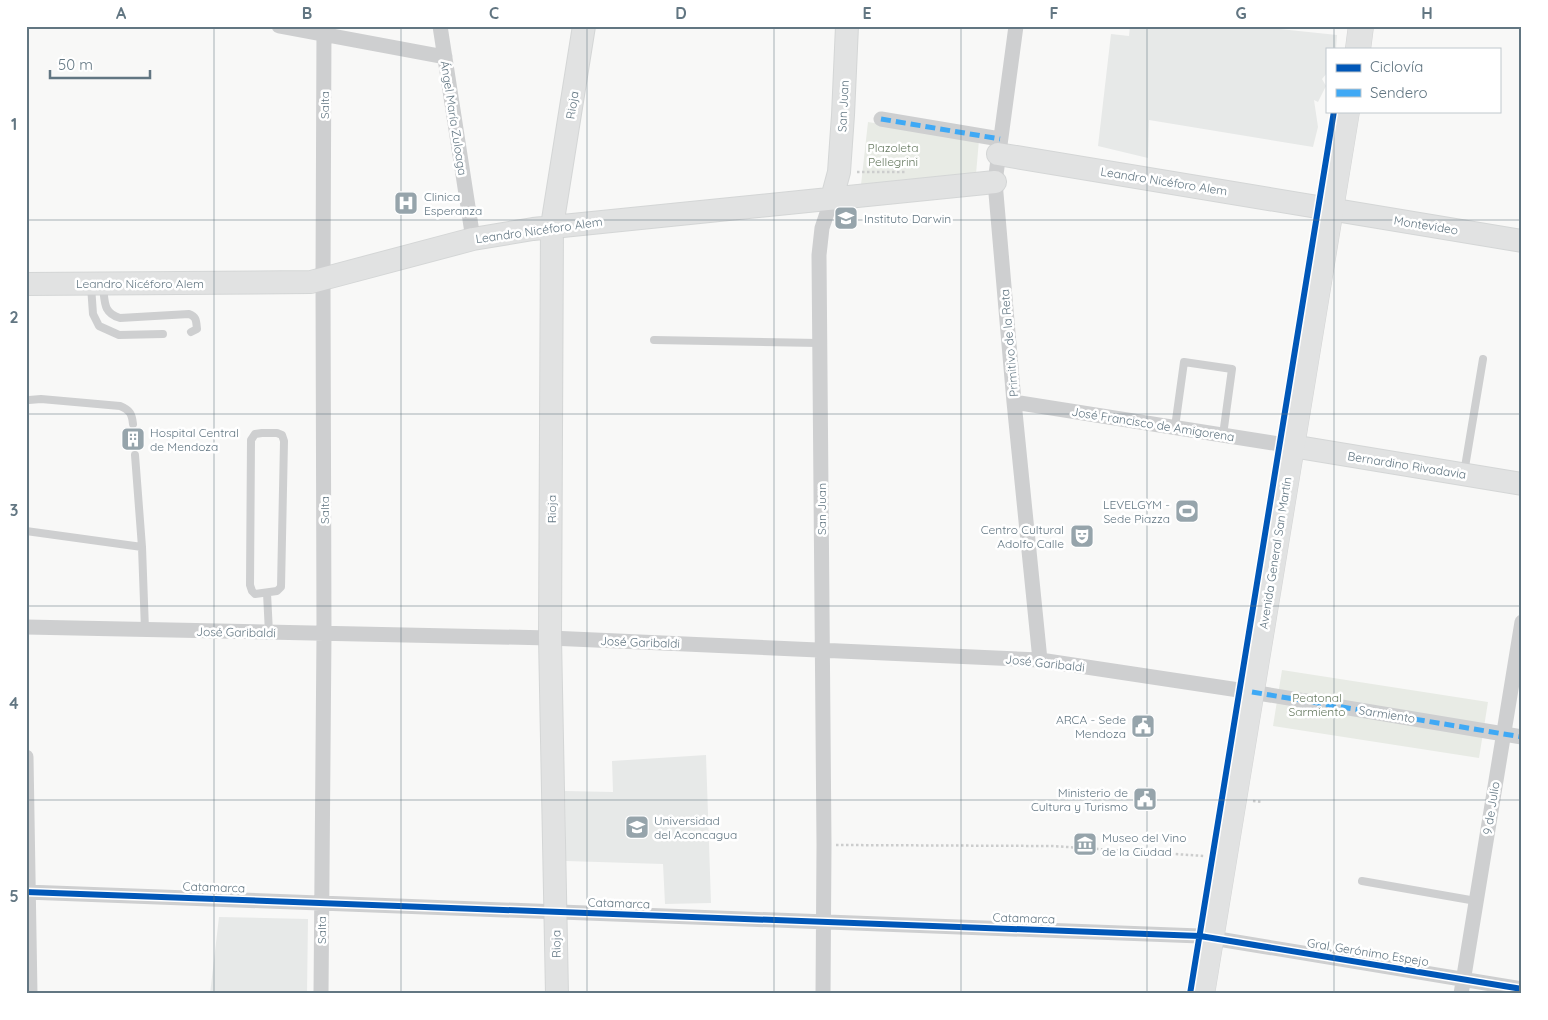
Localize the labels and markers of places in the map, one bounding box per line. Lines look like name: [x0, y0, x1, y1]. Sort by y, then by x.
place label: Clinica Esperanza: [424, 189, 482, 218]
hospital icon: Clinica Esperanza: [393, 190, 419, 216]
school or university icon: Instituto Darwin: [833, 205, 859, 231]
place label: Instituto Darwin: [864, 211, 951, 226]
place label: Hospital Central de Mendoza: [150, 425, 239, 454]
building icon: Hospital Central de Mendoza: [120, 426, 146, 452]
place label: LEVELGYM - Sede Piazza: [1103, 497, 1170, 526]
sports icon: LEVELGYM - Sede Piazza: [1174, 498, 1200, 524]
place label: Centro Cultural Adolfo Calle: [981, 522, 1064, 551]
theatre icon: Centro Cultural Adolfo Calle: [1069, 523, 1095, 549]
place label: ARCA - Sede Mendoza: [1056, 712, 1126, 741]
public building icon: ARCA - Sede Mendoza: [1130, 713, 1156, 739]
place label: Ministerio de Cultura y Turismo: [1031, 785, 1128, 814]
public building icon: Ministerio de Cultura y Turismo: [1132, 786, 1158, 812]
place label: Universidad del Aconcagua: [654, 813, 737, 842]
school or university icon: Universidad del Aconcagua: [624, 814, 650, 840]
place label: Museo del Vino de la Ciudad: [1102, 830, 1187, 859]
museum icon: Museo del Vino de la Ciudad: [1072, 831, 1098, 857]

